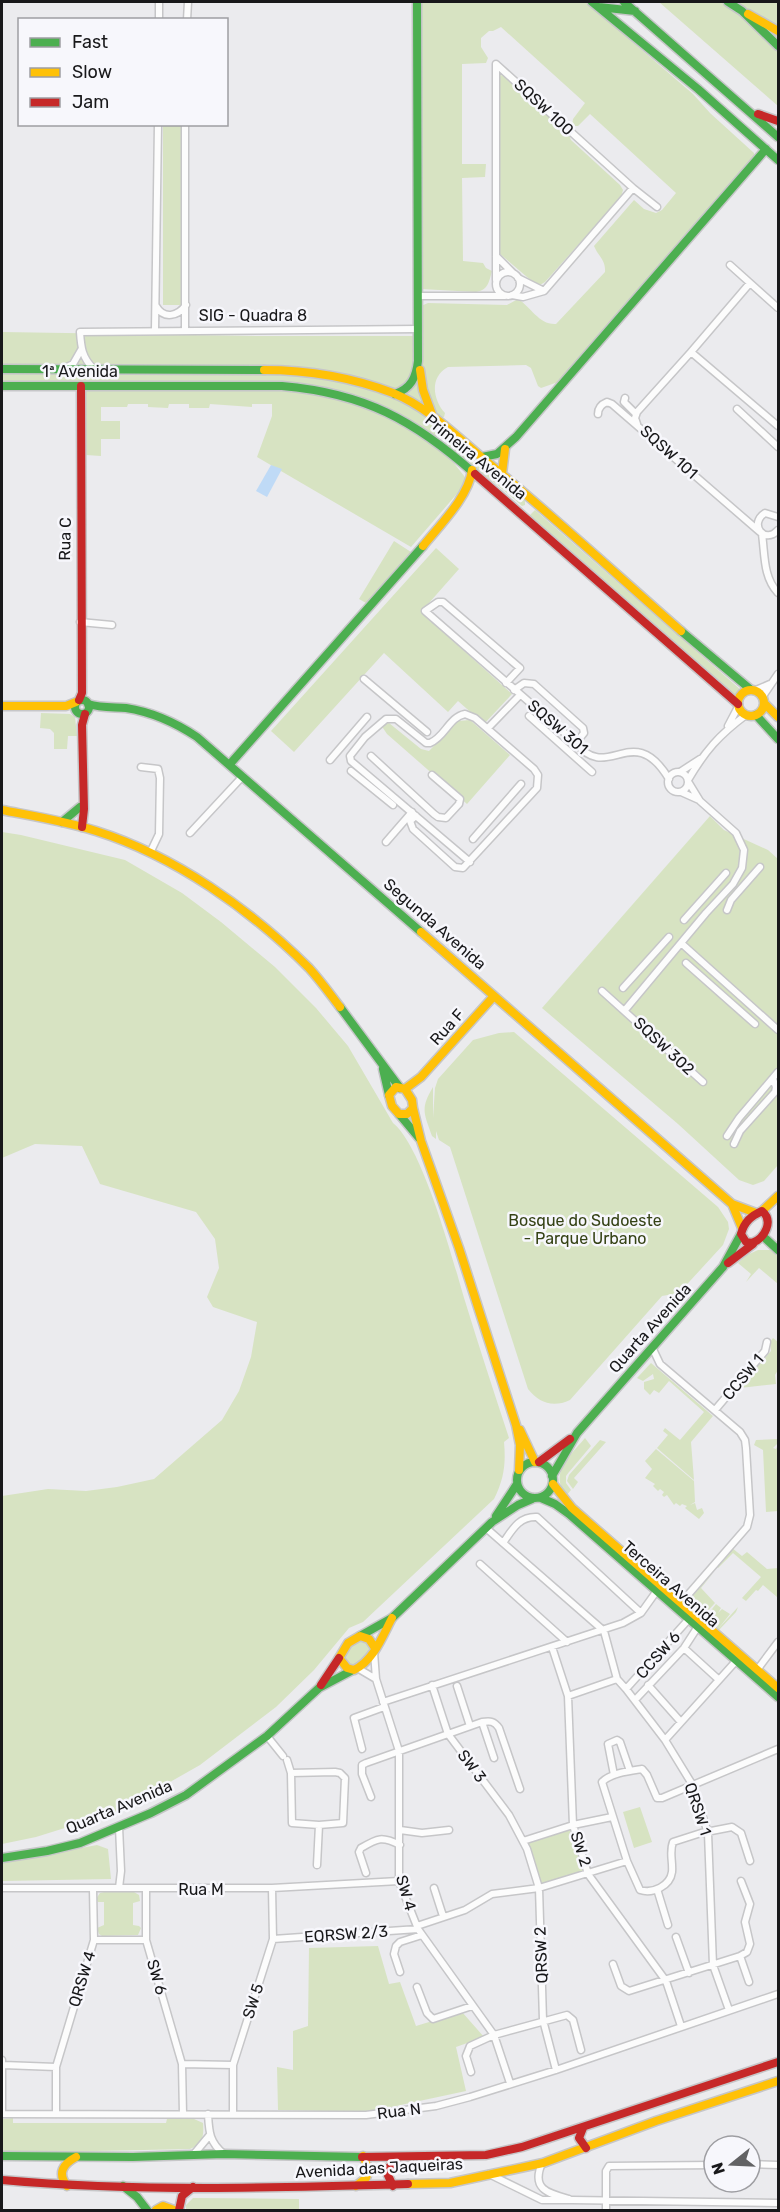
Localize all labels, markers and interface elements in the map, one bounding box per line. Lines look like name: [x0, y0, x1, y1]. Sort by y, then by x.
legend: [18, 18, 228, 126]
text: Fast: [72, 31, 108, 53]
text: Slow: [72, 61, 112, 83]
street label: SQSW 100: [510, 75, 578, 139]
text: Jam: [72, 91, 109, 113]
street label: SIG - Quadra 8: [199, 306, 307, 325]
street label: 1ª Avenida: [42, 362, 118, 381]
street label: Primeira Avenida: [421, 410, 531, 504]
street label: SQSW 101: [636, 421, 702, 483]
street label: Rua C: [55, 517, 75, 561]
street label: SQSW 301: [524, 696, 592, 758]
street label: Segunda Avenida: [380, 874, 490, 974]
street label: Rua F: [426, 1005, 468, 1049]
street label: SQSW 302: [630, 1013, 698, 1079]
park label: Bosque do Sudoeste - Parque Urbano: [508, 1211, 662, 1248]
street label: Quarta Avenida: [605, 1279, 695, 1377]
street label: CCSW 1: [718, 1350, 768, 1404]
street label: Terceira Avenida: [619, 1537, 723, 1631]
street label: CCSW 6: [632, 1627, 684, 1683]
street label: SW 3: [454, 1746, 490, 1786]
street label: Quarta Avenida: [63, 1776, 175, 1838]
street label: QRSW 1: [681, 1780, 715, 1838]
street label: SW 2: [566, 1829, 596, 1869]
street label: SW 4: [392, 1873, 420, 1913]
street label: Rua M: [178, 1880, 224, 1899]
street label: EQRSW 2/3: [303, 1922, 389, 1946]
street label: QRSW 2: [531, 1926, 551, 1984]
street label: QRSW 4: [65, 1949, 100, 2009]
street label: SW 6: [143, 1957, 171, 1997]
street label: SW 5: [238, 1981, 268, 2021]
street label: Rua N: [376, 2099, 422, 2123]
north arrow: [702, 2134, 762, 2194]
street label: Avenida das Jaqueiras: [295, 2154, 463, 2182]
text: N: [707, 2160, 729, 2177]

